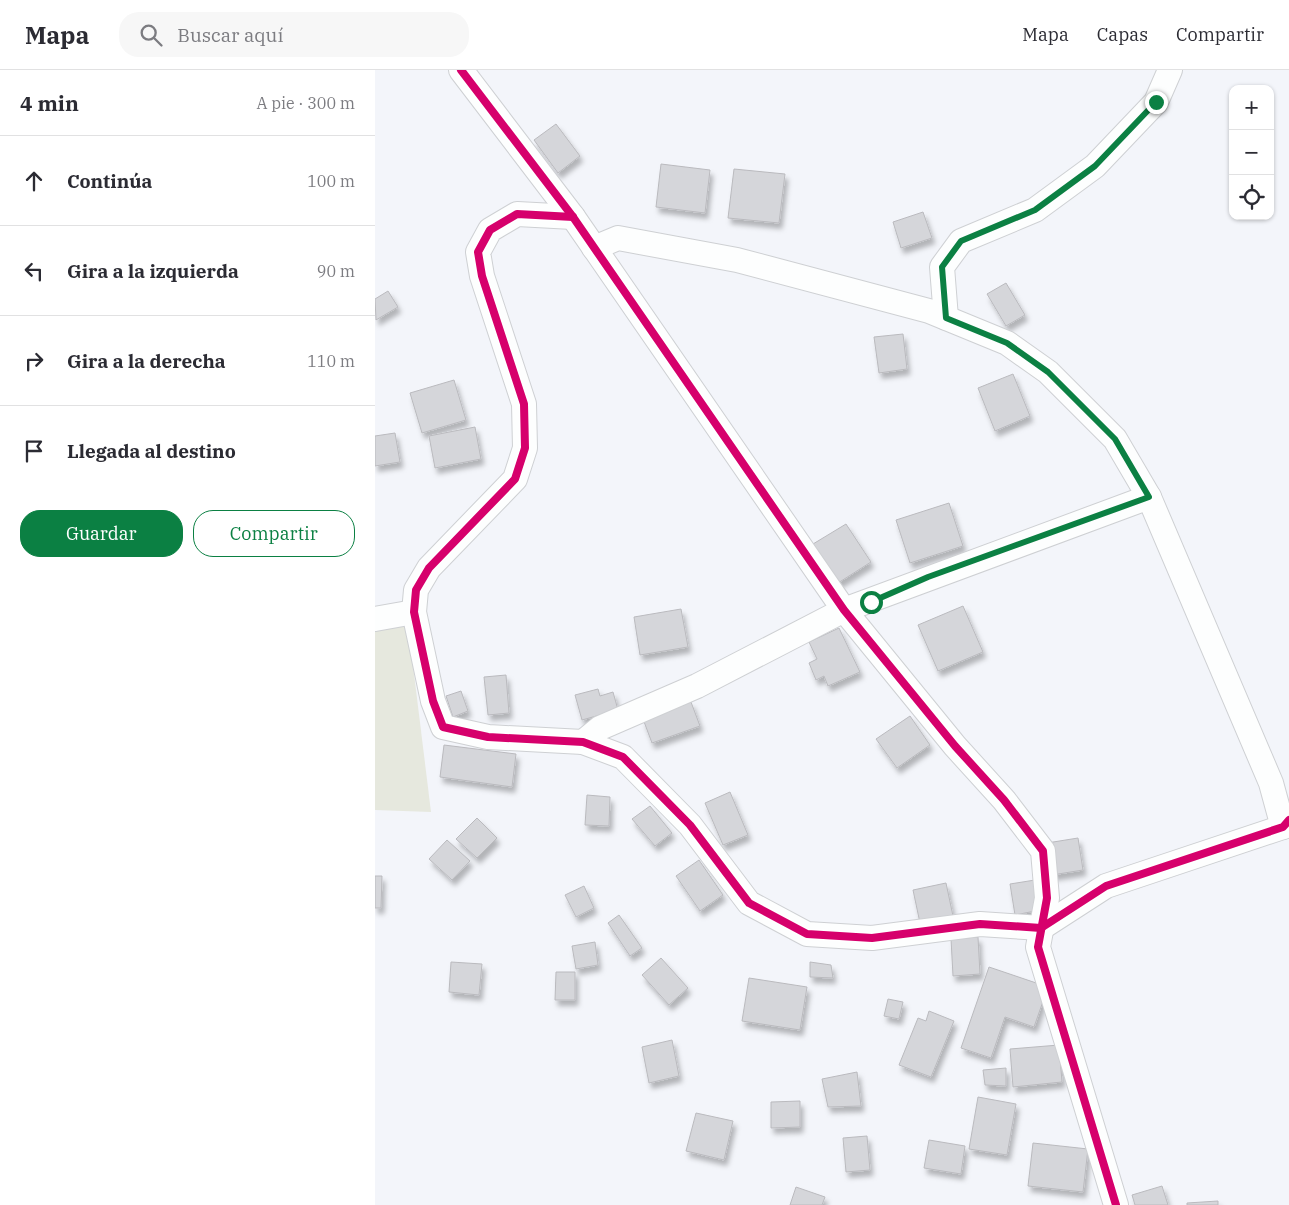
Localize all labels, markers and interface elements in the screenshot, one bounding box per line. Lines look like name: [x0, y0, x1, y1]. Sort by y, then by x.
search box: [119, 12, 469, 57]
text: Mapa: [25, 19, 89, 51]
icon: search: [137, 21, 165, 49]
text: Buscar aquí: [177, 23, 283, 47]
text: Mapa: [1022, 23, 1069, 46]
text: Capas: [1097, 23, 1148, 46]
text: Compartir: [1176, 23, 1264, 46]
map controls: [1229, 85, 1274, 220]
button: +: [1229, 85, 1274, 130]
text: 4 min: [20, 89, 79, 117]
route end: [1145, 91, 1168, 114]
text: A pie · 300 m: [257, 93, 355, 113]
button: −: [1229, 130, 1274, 175]
icon: ahead: [20, 167, 48, 195]
text: Continúa: [67, 169, 152, 193]
text: 100 m: [307, 171, 355, 191]
button: locate: [1229, 175, 1274, 220]
icon: left: [20, 257, 48, 285]
text: Gira a la izquierda: [67, 259, 239, 283]
text: 90 m: [317, 261, 355, 281]
icon: right: [20, 347, 48, 375]
text: Gira a la derecha: [67, 349, 226, 373]
text: 110 m: [307, 351, 355, 371]
icon: arrive: [20, 437, 48, 465]
text: Llegada al destino: [67, 439, 236, 463]
button: Guardar: [20, 510, 183, 557]
button: Compartir: [193, 510, 355, 557]
route start: [860, 591, 883, 614]

